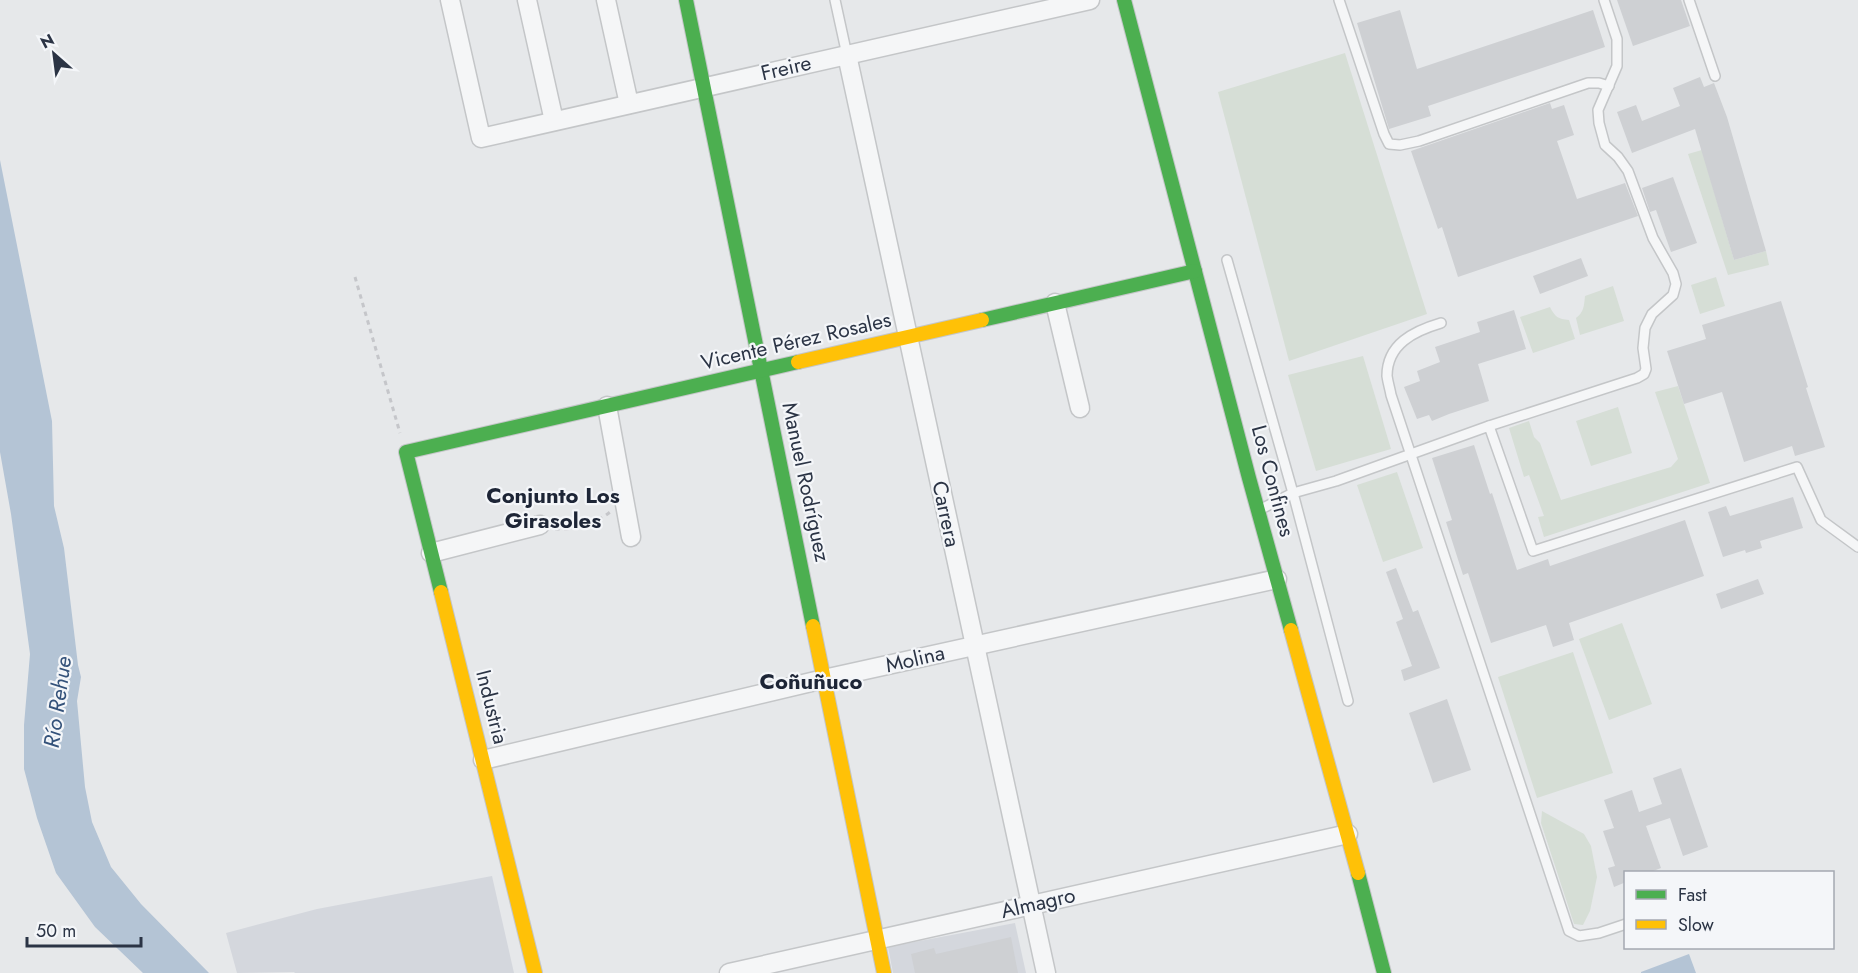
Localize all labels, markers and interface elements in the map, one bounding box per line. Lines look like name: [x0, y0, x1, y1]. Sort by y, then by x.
north arrow: [24, 24, 84, 84]
text: N: [36, 28, 58, 54]
street label: Freire: [758, 48, 814, 88]
street label: Vicente Pérez Rosales: [698, 305, 894, 377]
street label: Manuel Rodríguez: [774, 400, 838, 565]
street label: Los Confines: [1244, 422, 1302, 540]
street label: Carrera: [924, 478, 968, 550]
district label: Conjunto Los Girasoles: [486, 479, 620, 536]
street label: Molina: [882, 638, 948, 680]
water label: Río Rehue: [35, 654, 79, 750]
district label: Coñuñuco: [760, 665, 862, 697]
street label: Industria: [468, 667, 516, 747]
legend: [1624, 871, 1834, 949]
street label: Almagro: [998, 880, 1078, 926]
text: Fast: [1678, 882, 1707, 908]
scale bar: [27, 910, 141, 948]
text: Slow: [1678, 912, 1715, 938]
text: 50 m: [36, 918, 76, 944]

